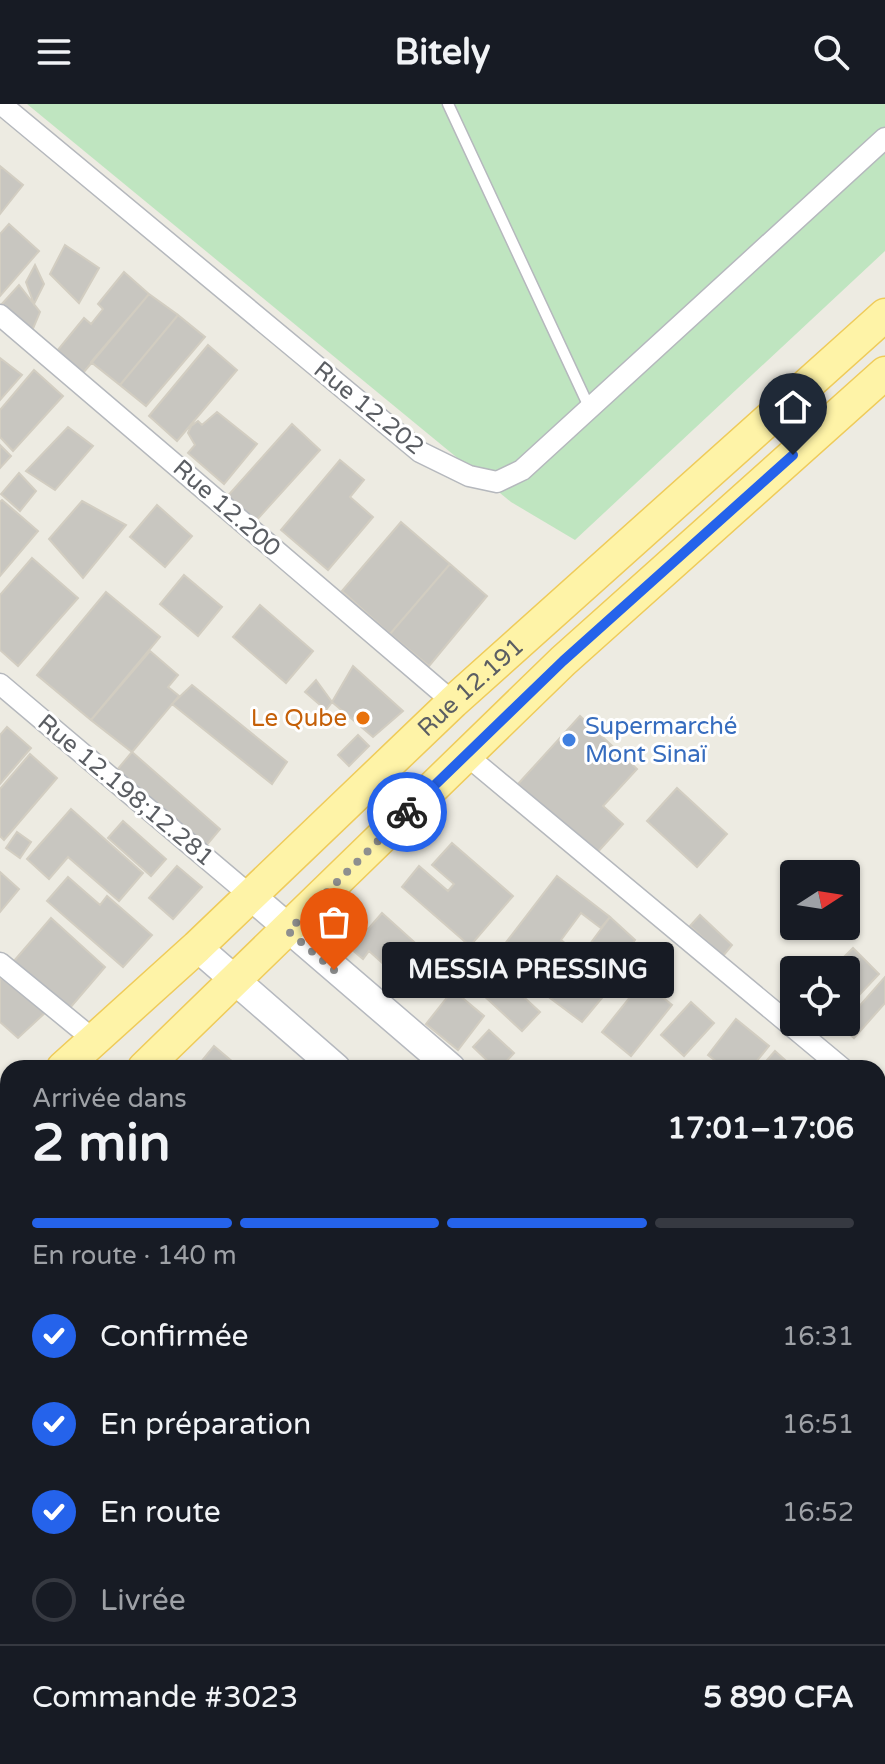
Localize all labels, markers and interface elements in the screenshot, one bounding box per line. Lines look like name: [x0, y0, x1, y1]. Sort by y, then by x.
icon: menu: [32, 30, 76, 74]
icon: search: [809, 30, 853, 74]
text: Bitely: [395, 31, 490, 74]
street label: Rue 12.202: [308, 355, 430, 462]
pin: [759, 373, 827, 455]
icon: home: [771, 385, 815, 429]
street label: Rue 12.200: [167, 454, 286, 563]
street label: Rue 12.191: [412, 632, 530, 743]
place label: Le Qube: [251, 704, 347, 733]
street label: Rue 12.198;12.281: [32, 708, 220, 873]
marker: Le Qube: [354, 709, 372, 727]
place label: Supermarché Mont Sinaï: [585, 712, 737, 769]
marker: Supermarché Mont Sinaï: [560, 731, 578, 749]
courier: [367, 772, 447, 852]
icon: bike: [385, 790, 429, 834]
north arrow: [780, 860, 860, 940]
map controls: [780, 860, 860, 1036]
pin: [300, 888, 368, 970]
icon: bag: [312, 900, 356, 944]
callout: MESSIA PRESSING: [382, 942, 674, 998]
text: MESSIA PRESSING: [408, 954, 648, 985]
button: locate: [780, 956, 860, 1036]
text: Arrivée dans: [32, 1083, 187, 1114]
text: 17:01–17:06: [667, 1110, 854, 1147]
text: 2 min: [32, 1112, 171, 1175]
text: En route · 140 m: [32, 1240, 237, 1271]
icon: check: [32, 1314, 76, 1358]
text: Confirmée: [100, 1318, 249, 1355]
text: 16:31: [782, 1321, 854, 1352]
icon: check: [32, 1402, 76, 1446]
text: En préparation: [100, 1406, 311, 1443]
text: 16:51: [782, 1409, 854, 1440]
icon: check: [32, 1490, 76, 1534]
text: En route: [100, 1494, 221, 1531]
text: 16:52: [782, 1497, 854, 1528]
text: Livrée: [100, 1582, 186, 1619]
text: Commande #3023: [32, 1679, 298, 1716]
text: 5 890 CFA: [703, 1679, 854, 1716]

